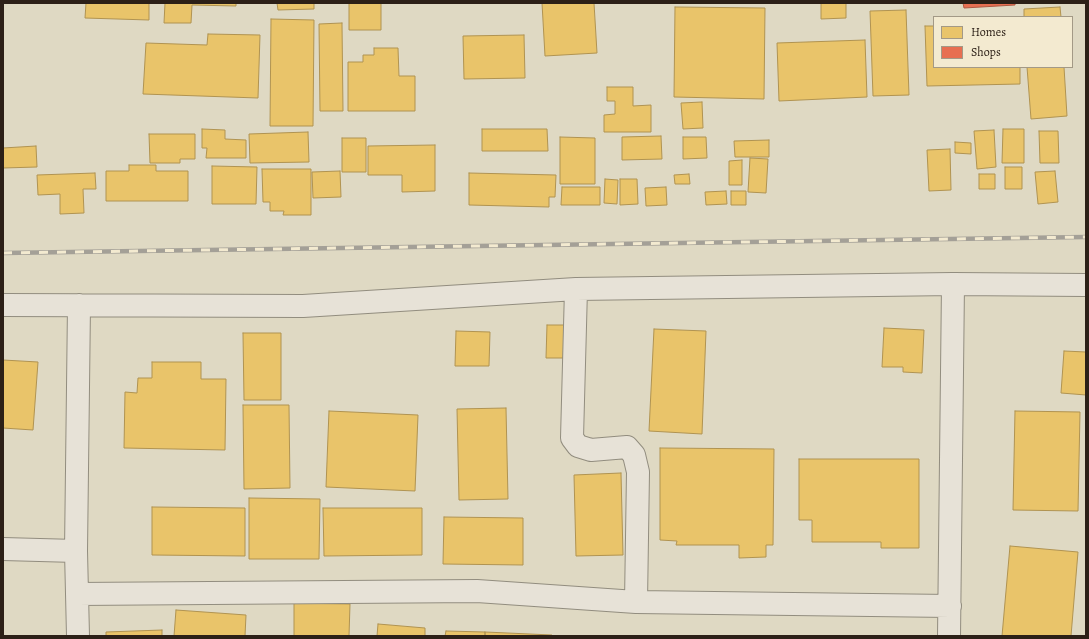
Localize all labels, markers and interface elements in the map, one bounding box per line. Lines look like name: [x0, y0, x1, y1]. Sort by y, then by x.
legend: [933, 16, 1073, 68]
text: Homes: [971, 24, 1006, 40]
text: Shops: [971, 44, 1001, 60]

